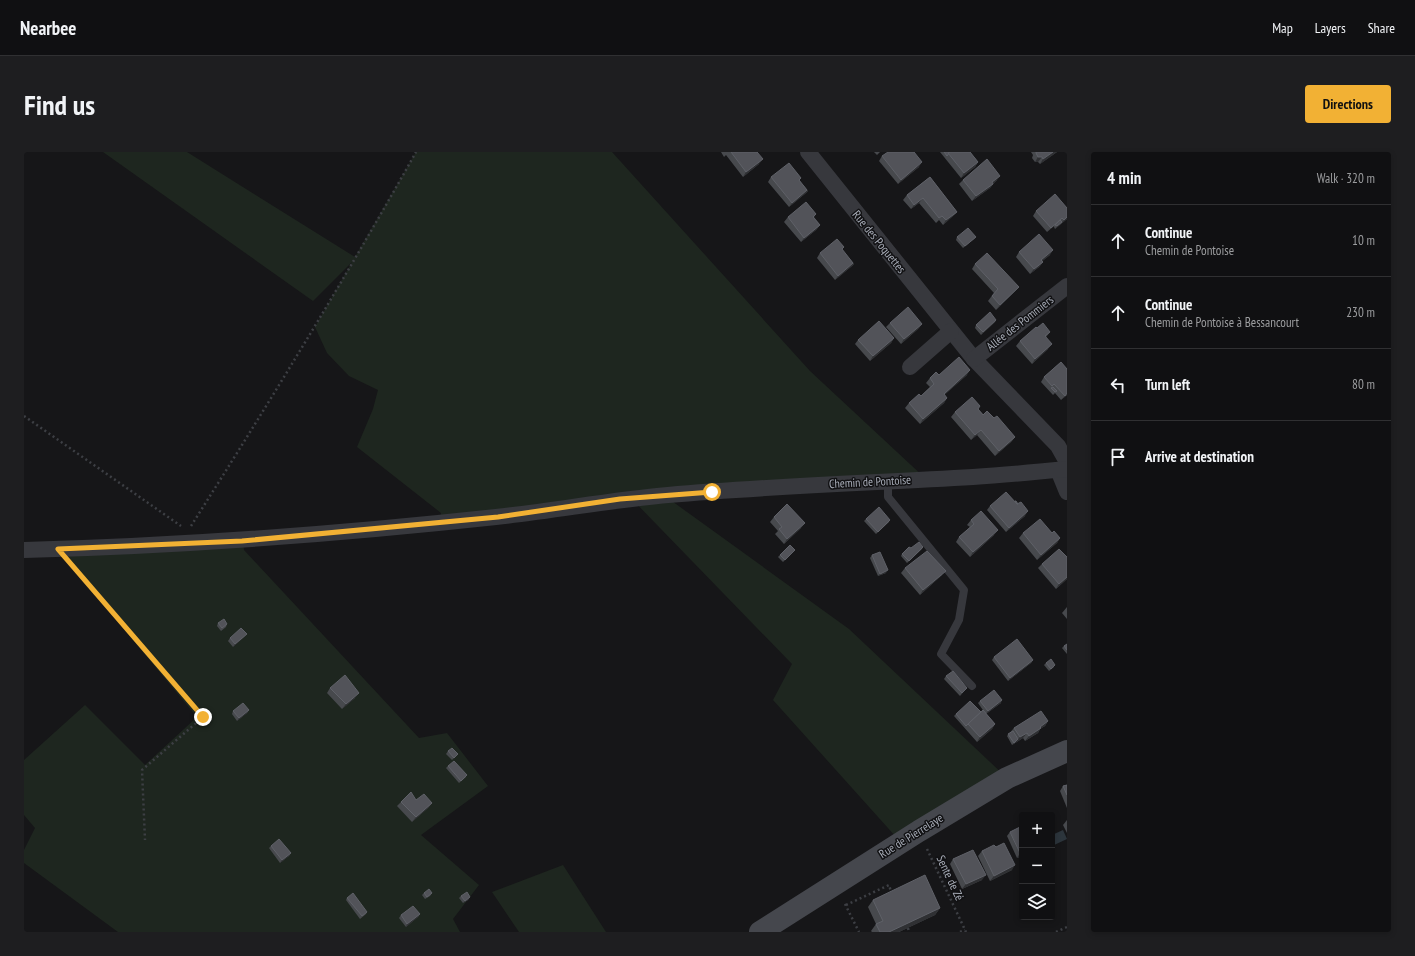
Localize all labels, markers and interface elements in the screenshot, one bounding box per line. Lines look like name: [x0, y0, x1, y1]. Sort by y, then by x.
text: Nearbee: [20, 16, 77, 40]
text: Map: [1272, 19, 1293, 37]
text: Layers: [1315, 19, 1346, 37]
text: Share: [1368, 19, 1395, 37]
button: Directions: [1305, 85, 1391, 123]
text: Find us: [24, 86, 95, 123]
text: 4 min: [1107, 167, 1141, 189]
text: Walk · 320 m: [1317, 170, 1375, 187]
street label: Rue des Poquettes: [850, 207, 909, 276]
text: Continue: [1145, 223, 1192, 242]
icon: ahead: [1107, 230, 1129, 252]
text: 10 m: [1352, 232, 1375, 249]
text: Chemin de Pontoise: [1145, 242, 1234, 259]
street label: Allée des Pommiers: [983, 292, 1056, 354]
text: Continue: [1145, 295, 1192, 314]
icon: ahead: [1107, 302, 1129, 324]
text: 230 m: [1346, 304, 1375, 321]
text: Chemin de Pontoise à Bessancourt: [1145, 314, 1299, 331]
icon: left: [1107, 374, 1129, 396]
text: Turn left: [1145, 375, 1190, 394]
text: 80 m: [1352, 376, 1375, 393]
icon: arrive: [1107, 446, 1129, 468]
text: Arrive at destination: [1145, 447, 1254, 466]
street label: Chemin de Pontoise: [829, 472, 911, 491]
route start: [703, 483, 721, 501]
route end: [194, 708, 212, 726]
street label: Rue de Pierrelaye: [876, 810, 946, 861]
map controls: [1019, 812, 1055, 920]
button: +: [1019, 812, 1055, 848]
button: −: [1019, 848, 1055, 884]
street label: Sente de Zé: [933, 853, 967, 903]
button: layers: [1019, 884, 1055, 920]

